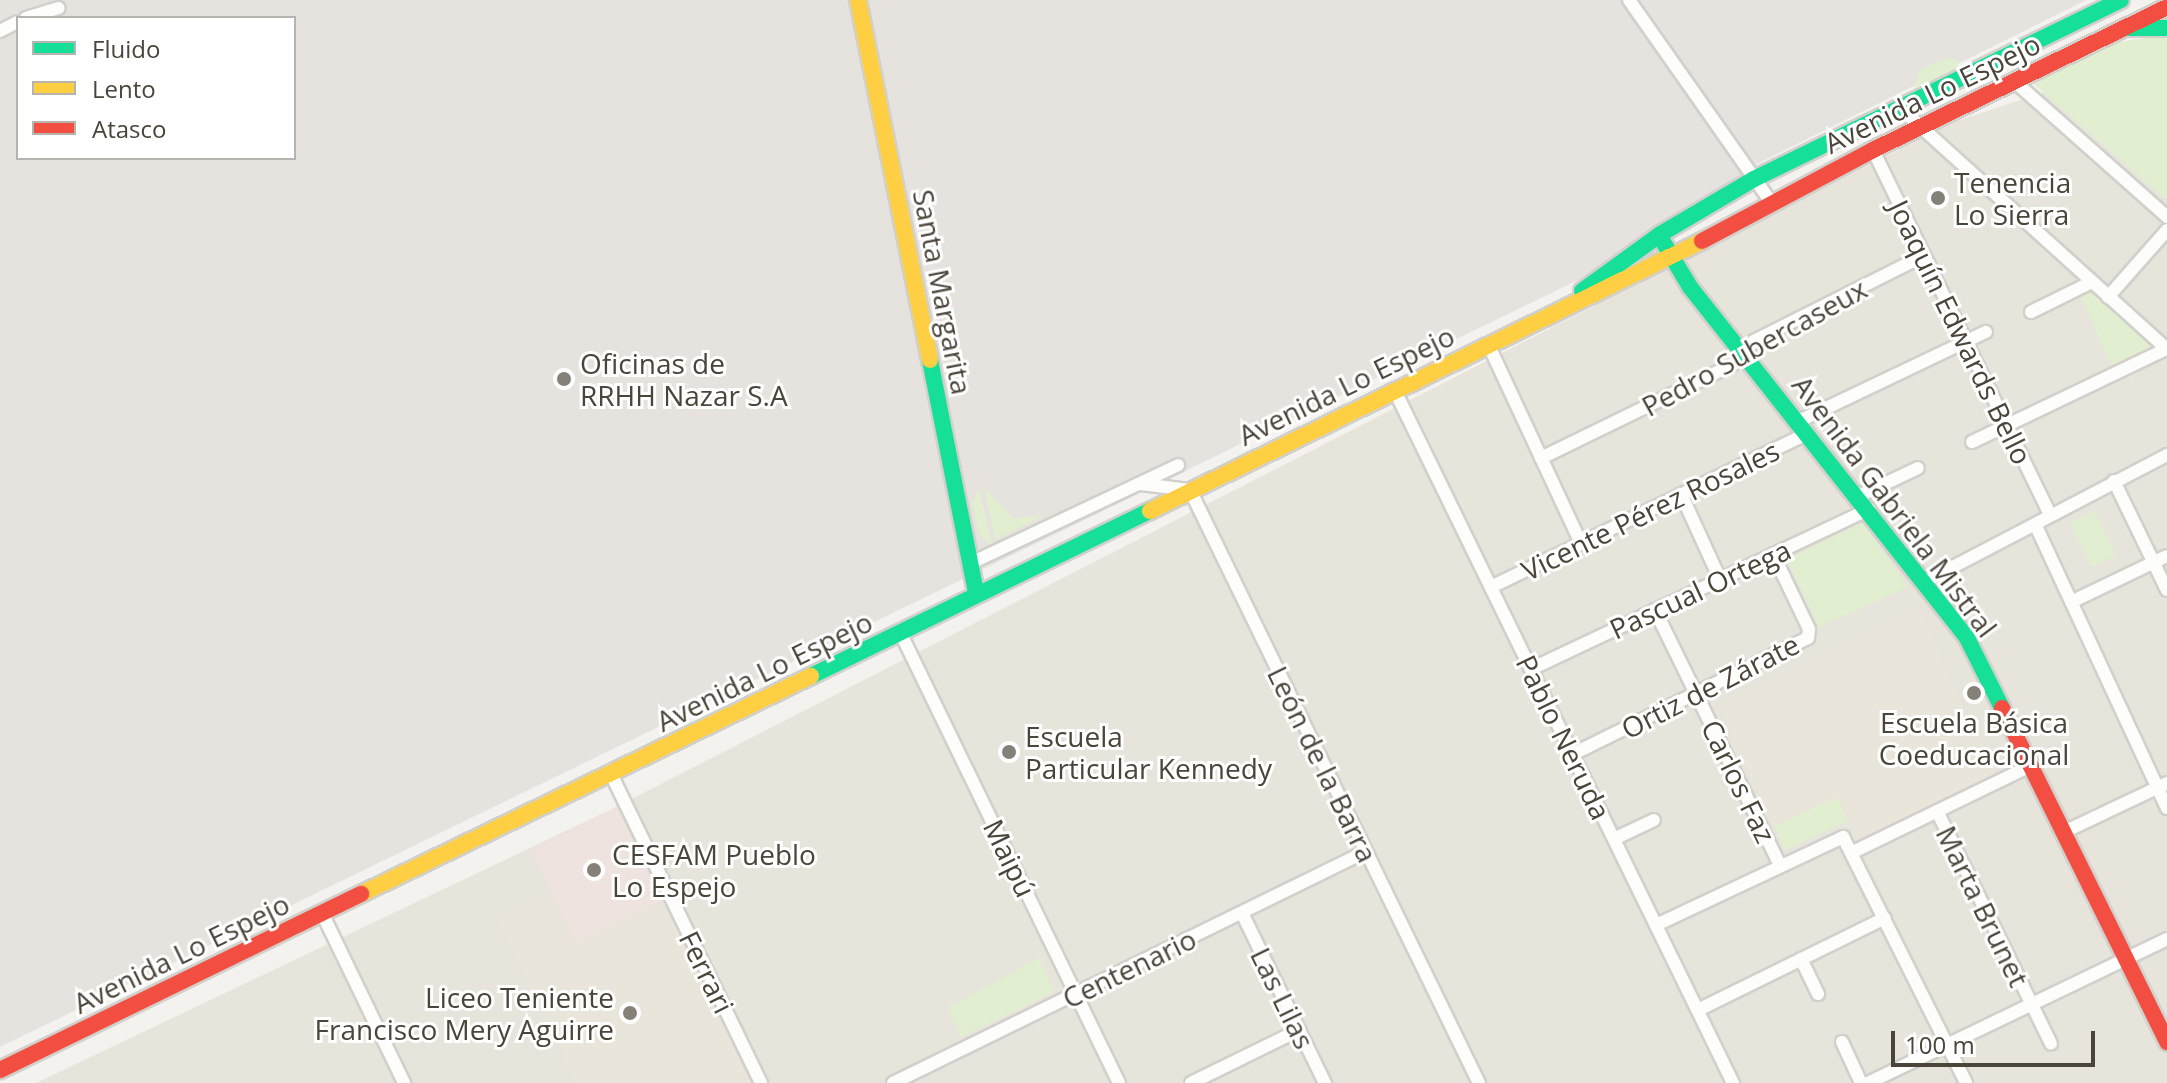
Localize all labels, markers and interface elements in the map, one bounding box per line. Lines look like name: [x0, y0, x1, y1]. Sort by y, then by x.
legend: [16, 16, 296, 160]
street label: Avenida Lo Espejo: [1819, 26, 2045, 160]
text: Fluido: [92, 32, 160, 65]
text: Lento: [92, 72, 156, 105]
text: Atasco: [92, 112, 166, 145]
place label: Tenencia Lo Sierra: [1954, 165, 2071, 231]
street label: Santa Margarita: [907, 187, 979, 397]
marker: Tenencia Lo Sierra: [1929, 189, 1947, 207]
street label: Joaquín Edwards Bello: [1882, 194, 2040, 470]
street label: Pedro Subercaseux: [1636, 271, 1872, 423]
street label: Avenida Lo Espejo: [1233, 318, 1459, 452]
place label: Oficinas de RRHH Nazar S.A: [580, 346, 788, 412]
street label: Avenida Gabriela Mistral: [1786, 369, 2004, 643]
marker: Oficinas de RRHH Nazar S.A: [555, 370, 573, 388]
street label: Vicente Pérez Rosales: [1516, 433, 1784, 587]
street label: Pascual Ortega: [1604, 532, 1796, 646]
street label: Avenida Lo Espejo: [651, 604, 877, 738]
street label: Ortiz de Zárate: [1615, 627, 1805, 745]
street label: Pablo Neruda: [1510, 649, 1618, 825]
street label: León de la Barra: [1261, 661, 1385, 867]
marker: Escuela Básica Coeducacional: [1965, 684, 1983, 702]
place label: Escuela Básica Coeducacional: [1879, 705, 2069, 771]
street label: Carlos Faz: [1695, 714, 1783, 848]
place label: Escuela Particular Kennedy: [1025, 719, 1272, 785]
marker: Escuela Particular Kennedy: [1000, 743, 1018, 761]
street label: Maipú: [977, 814, 1043, 902]
street label: Marta Brunet: [1930, 820, 2036, 992]
place label: CESFAM Pueblo Lo Espejo: [612, 837, 816, 903]
marker: CESFAM Pueblo Lo Espejo: [583, 859, 605, 881]
street label: Avenida Lo Espejo: [68, 886, 294, 1020]
street label: Centenario: [1057, 921, 1201, 1015]
street label: Ferrari: [673, 925, 741, 1019]
street label: Las Lilas: [1244, 942, 1322, 1054]
place label: Liceo Teniente Francisco Mery Aguirre: [315, 980, 614, 1046]
marker: Liceo Teniente Francisco Mery Aguirre: [621, 1004, 639, 1022]
scale bar: [1895, 1015, 2099, 1065]
text: 100 m: [1905, 1028, 1975, 1061]

